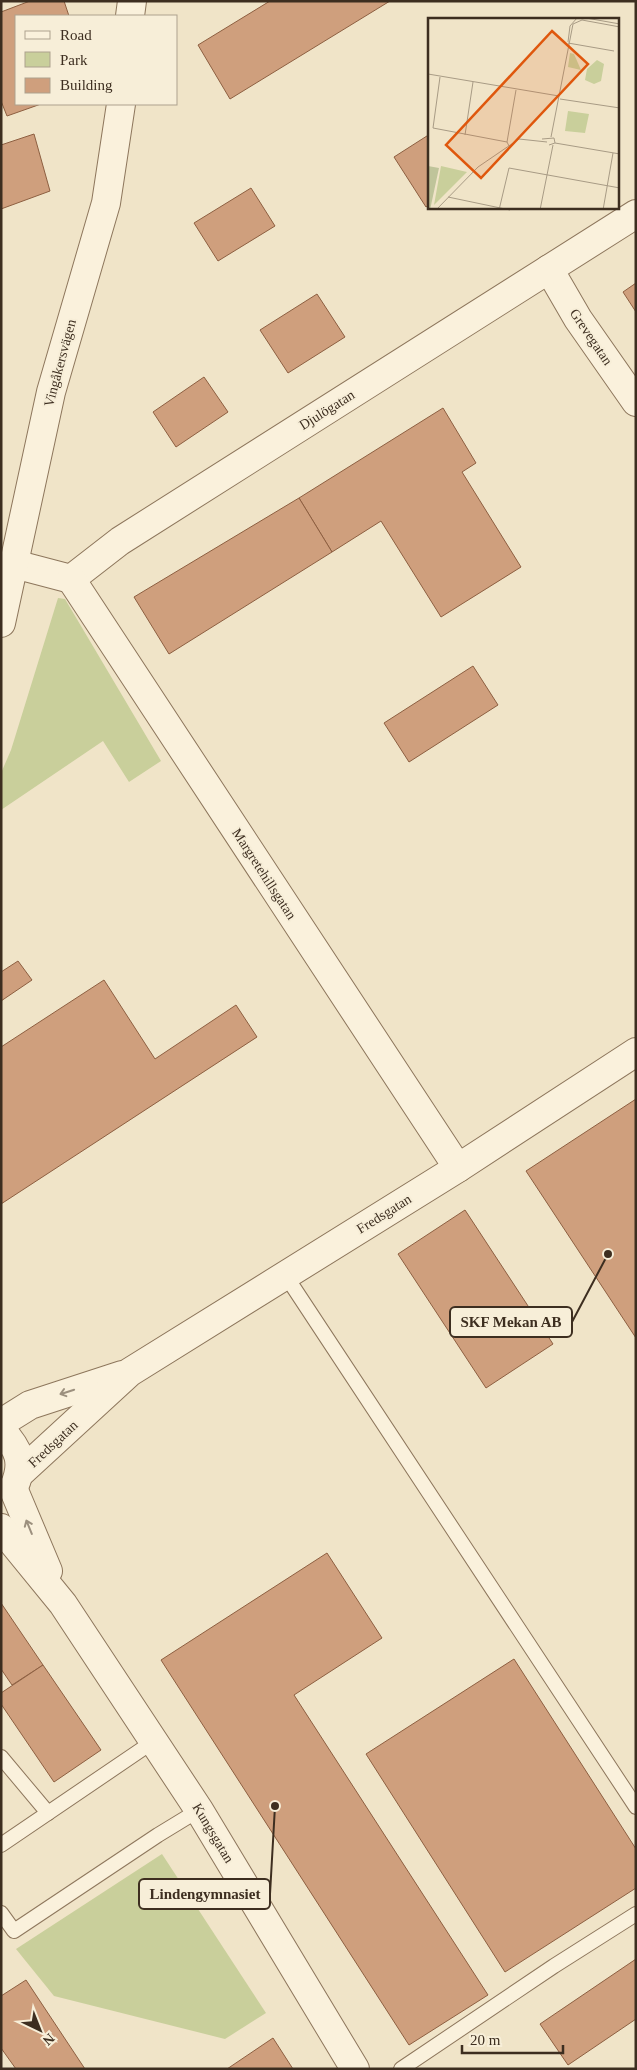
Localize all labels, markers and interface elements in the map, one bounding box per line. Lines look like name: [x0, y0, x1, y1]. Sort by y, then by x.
legend: [15, 15, 178, 105]
inset map: [428, 18, 620, 209]
text: Road: [60, 27, 92, 43]
text: Park: [60, 52, 88, 68]
text: Building: [60, 77, 113, 93]
street label: Grevegatan: [567, 306, 615, 368]
street label: Vingåkersvägen: [41, 318, 79, 408]
street label: Djulögatan: [297, 387, 357, 433]
street label: Margretehillsgatan: [229, 826, 299, 922]
street label: Fredsgatan: [354, 1191, 414, 1237]
callout: SKF Mekan AB: [450, 1307, 572, 1337]
text: SKF Mekan AB: [460, 1314, 562, 1330]
one-way arrow: [59, 1388, 75, 1398]
street label: Fredsgatan: [25, 1418, 81, 1470]
one-way arrow: [24, 1520, 33, 1535]
street label: Kungsgatan: [189, 1800, 237, 1866]
callout: Lindengymnasiet: [139, 1879, 270, 1909]
text: Lindengymnasiet: [150, 1886, 260, 1902]
north arrow: [15, 2005, 65, 2055]
scale bar: [462, 2022, 563, 2054]
text: N: [40, 2030, 57, 2048]
text: 20 m: [470, 2032, 501, 2048]

